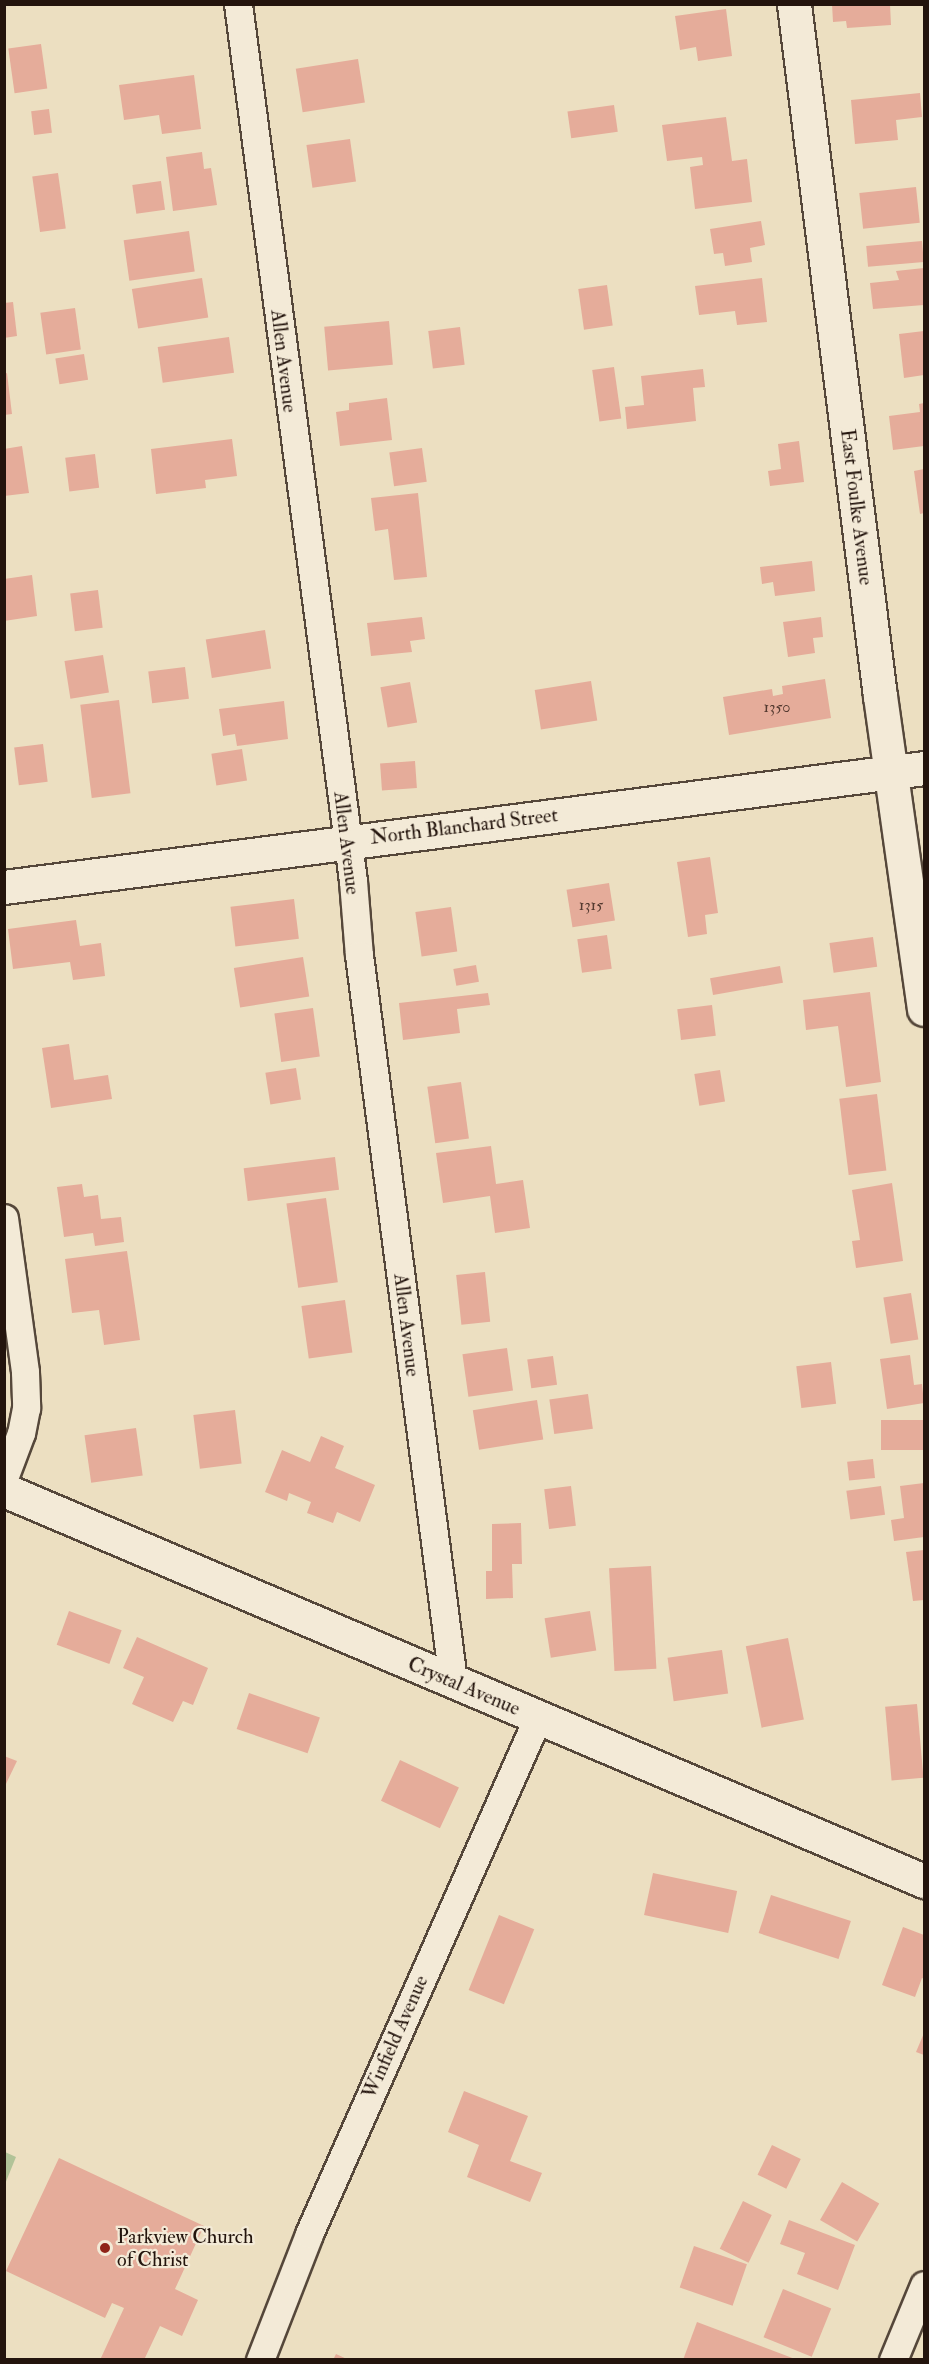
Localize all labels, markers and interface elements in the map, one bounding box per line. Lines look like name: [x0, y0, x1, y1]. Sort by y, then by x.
street label: Allen Avenue: [266, 308, 302, 414]
street label: East Foulke Avenue: [836, 428, 878, 586]
house number: 1350: [764, 697, 790, 717]
street label: Allen Avenue: [329, 790, 365, 896]
street label: North Blanchard Street: [369, 803, 559, 849]
house number: 1315: [579, 895, 603, 915]
street label: Allen Avenue: [389, 1272, 425, 1378]
street label: Crystal Avenue: [404, 1652, 524, 1720]
street label: Winfield Avenue: [357, 1972, 433, 2102]
place label: Parkview Church of Christ: [117, 2224, 253, 2271]
marker: Parkview Church of Christ: [98, 2241, 112, 2255]

